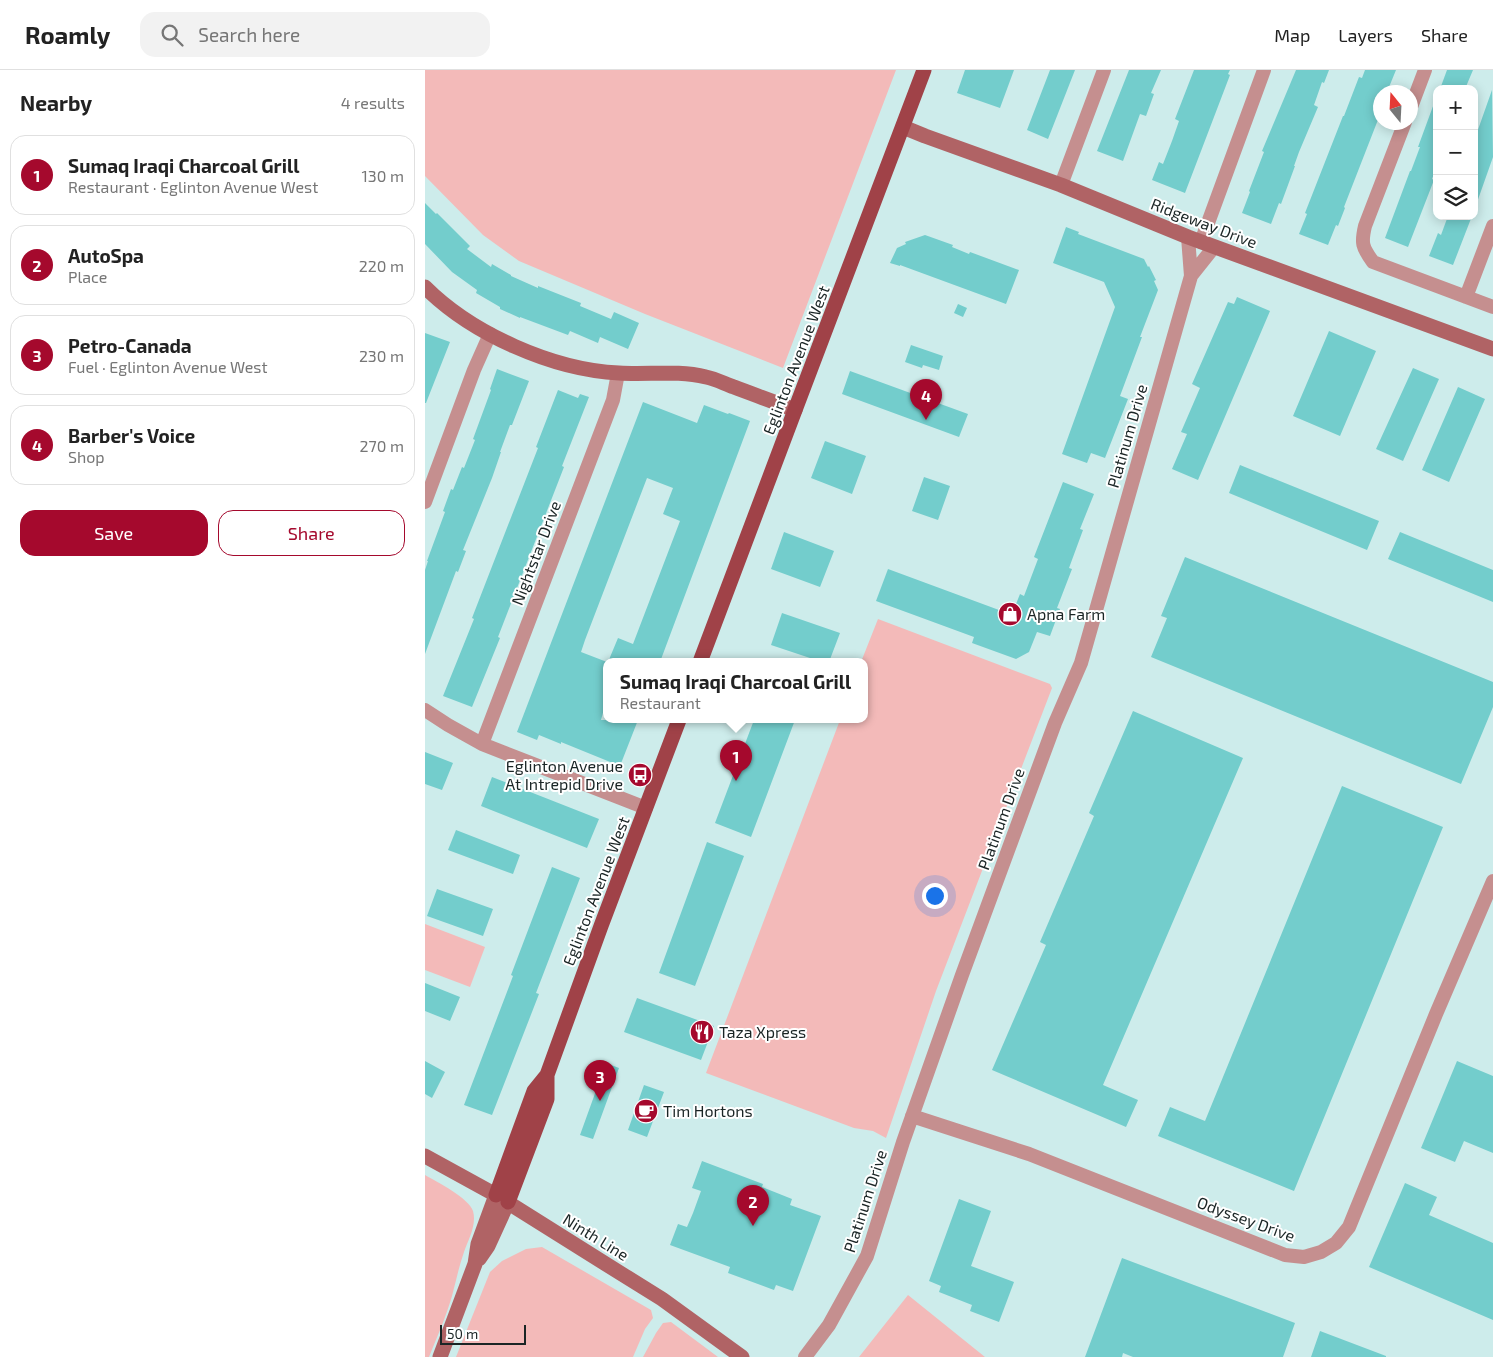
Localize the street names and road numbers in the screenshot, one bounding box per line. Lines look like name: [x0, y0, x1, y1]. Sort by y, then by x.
street label: Ridgeway Drive: [1148, 194, 1260, 251]
street label: Eglinton Avenue West: [758, 283, 833, 437]
street label: Platinum Drive: [1103, 382, 1150, 490]
street label: Nightstar Drive: [507, 498, 564, 608]
street label: Platinum Drive: [973, 765, 1028, 872]
street label: Eglinton Avenue West: [558, 814, 633, 968]
street label: Platinum Drive: [839, 1147, 890, 1255]
street label: Odyssey Drive: [1195, 1192, 1298, 1245]
street label: Ninth Line: [560, 1209, 633, 1264]

